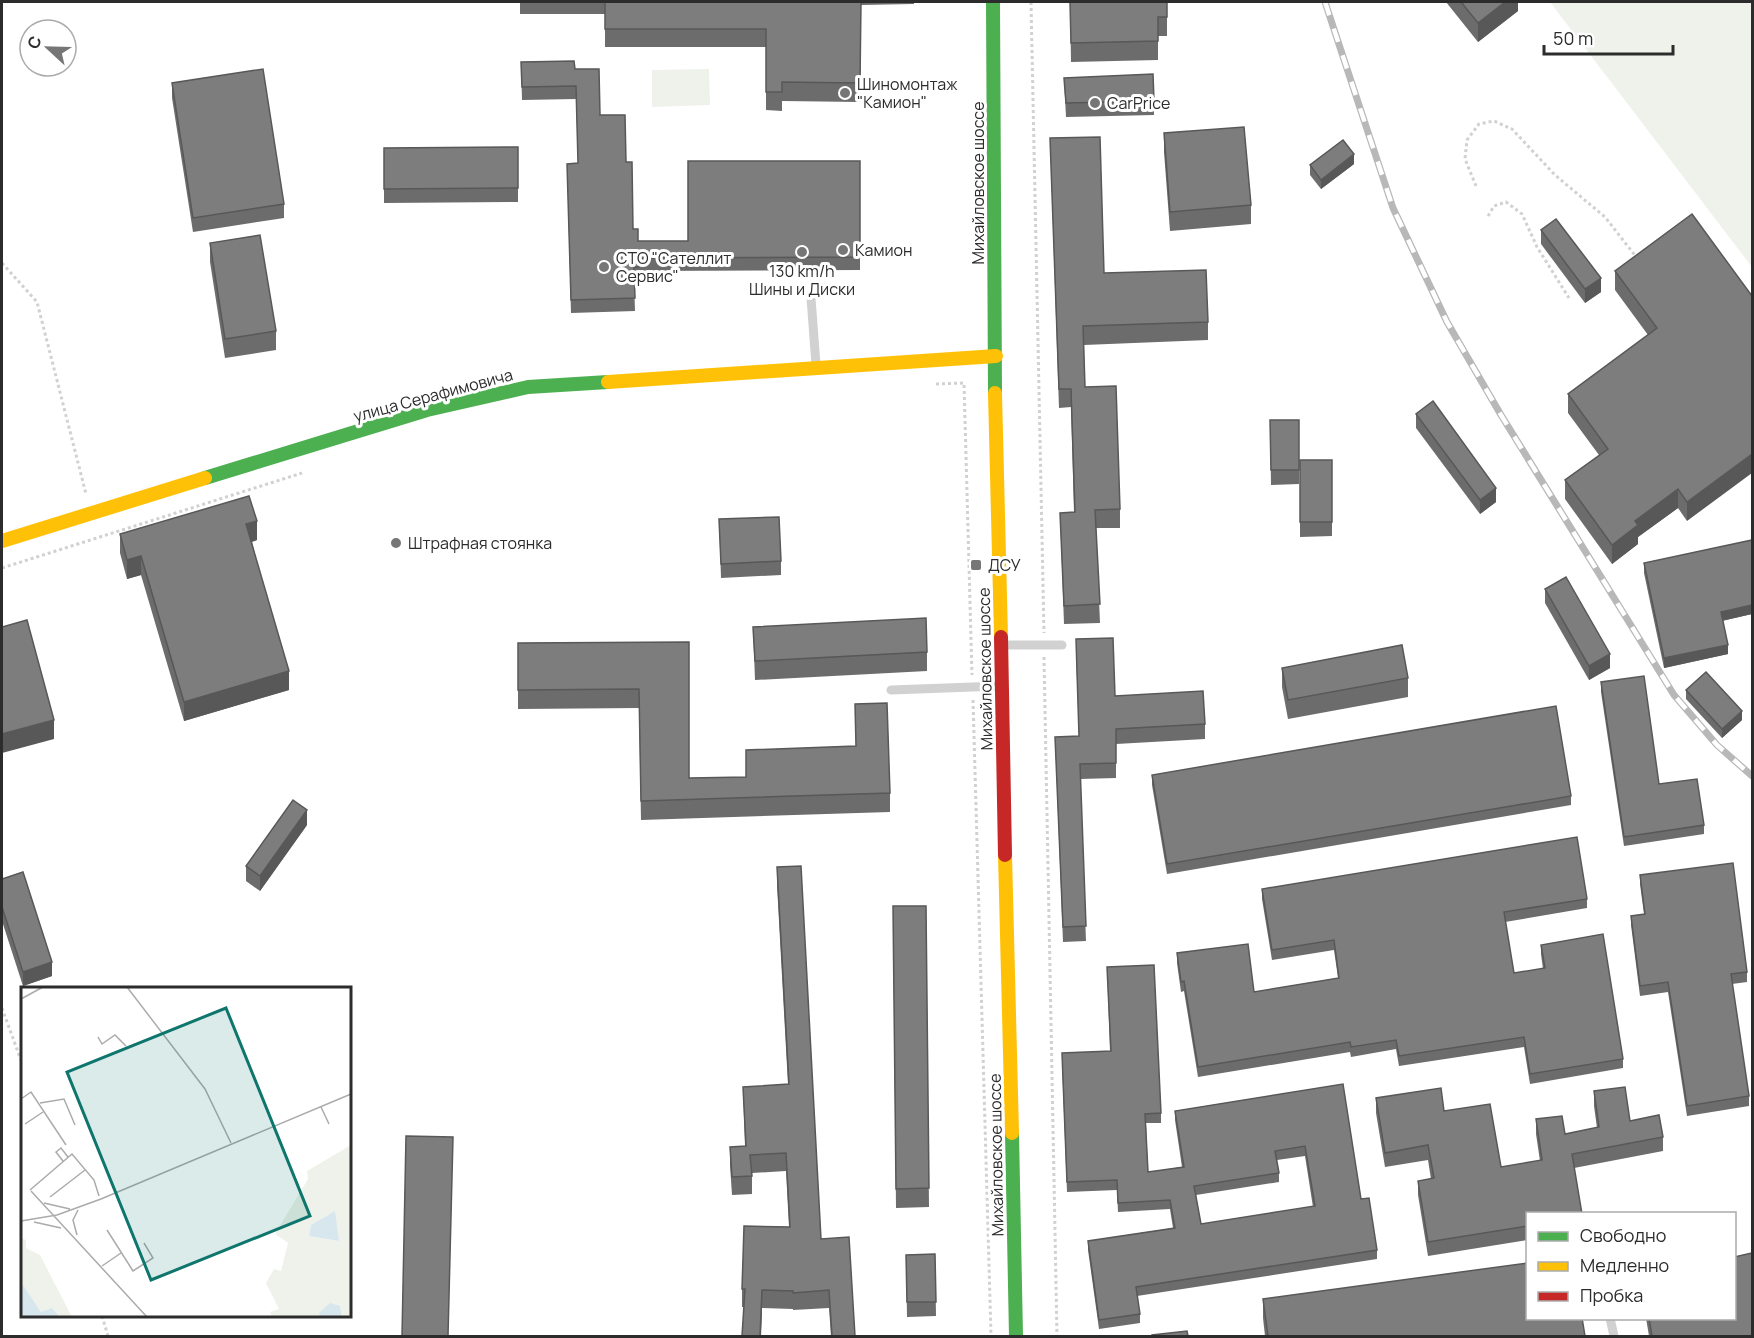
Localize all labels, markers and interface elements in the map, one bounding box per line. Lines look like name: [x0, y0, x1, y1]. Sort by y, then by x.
north arrow: [18, 18, 78, 78]
scale bar: [1544, 18, 1673, 56]
text: 50 m: [1553, 26, 1593, 50]
text: С: [22, 33, 47, 52]
place label: Шиномонтаж "Камион": [857, 73, 958, 113]
marker: Шиномонтаж "Камион": [838, 86, 852, 100]
place label: CarPrice: [1107, 92, 1170, 114]
marker: CarPrice: [1088, 96, 1102, 110]
street label: Михайловское шоссе: [967, 102, 989, 264]
place label: Камион: [855, 239, 912, 261]
marker: Камион: [836, 243, 850, 257]
marker: 130 km/h Шины и Диски: [795, 245, 809, 259]
place label: СТО "Сателлит Сервис": [616, 247, 731, 287]
marker: СТО "Сателлит Сервис": [597, 260, 611, 274]
place label: 130 km/h Шины и Диски: [749, 260, 855, 300]
street label: улица Серафимовича: [351, 363, 515, 427]
place label: Штрафная стоянка: [408, 532, 552, 554]
marker: Штрафная стоянка: [389, 536, 403, 550]
place label: ДСУ: [988, 554, 1021, 576]
marker: ДСУ: [969, 558, 983, 572]
street label: Михайловское шоссе: [973, 587, 997, 751]
inset map: [21, 987, 351, 1317]
street label: Михайловское шоссе: [984, 1073, 1008, 1237]
legend: [1526, 1212, 1736, 1320]
text: Свободно: [1580, 1223, 1666, 1247]
text: Медленно: [1580, 1253, 1669, 1277]
text: Пробка: [1580, 1283, 1643, 1307]

